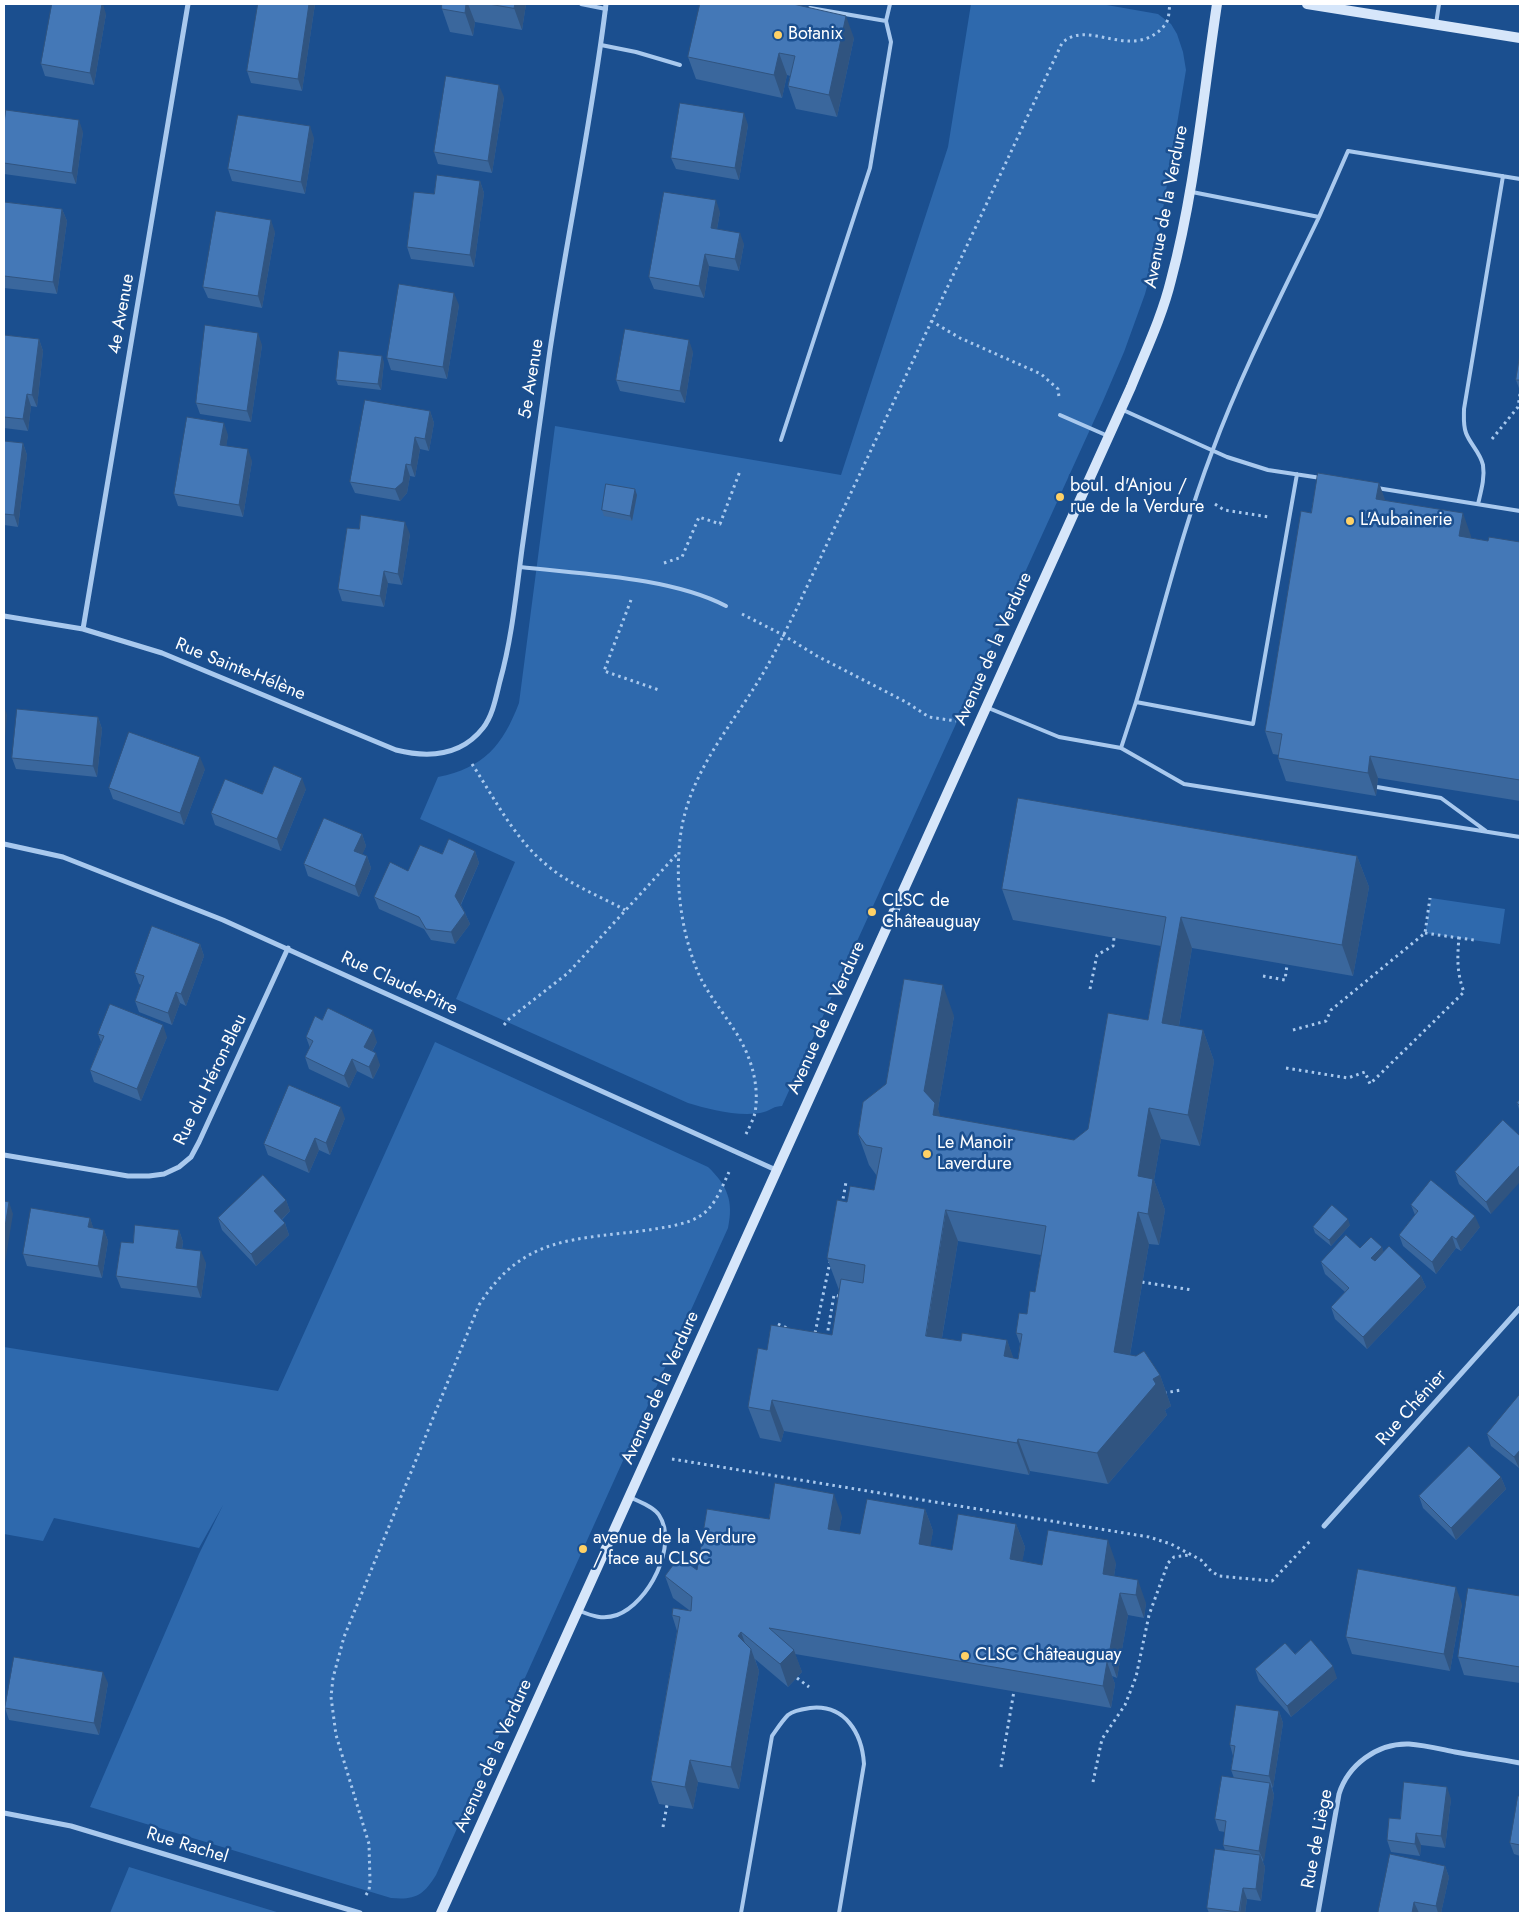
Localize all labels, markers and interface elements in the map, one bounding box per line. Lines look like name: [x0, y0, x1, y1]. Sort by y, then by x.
place label: Botanix: [788, 24, 843, 46]
marker: Botanix: [772, 29, 784, 41]
street label: Avenue de la Verdure: [1141, 124, 1193, 290]
street label: 4e Avenue: [104, 272, 140, 356]
street label: 5e Avenue: [515, 337, 549, 421]
place label: boul. d'Anjou / rue de la Verdure: [1070, 476, 1204, 518]
marker: boul. d'Anjou / rue de la Verdure: [1054, 491, 1066, 503]
place label: L'Aubainerie: [1360, 510, 1452, 532]
marker: L'Aubainerie: [1344, 515, 1356, 527]
street label: Avenue de la Verdure: [951, 569, 1037, 729]
street label: Rue Sainte-Hélène: [172, 634, 308, 706]
place label: CLSC de Châteauguay: [882, 891, 980, 934]
marker: CLSC de Châteauguay: [866, 906, 878, 918]
street label: Avenue de la Verdure: [784, 938, 870, 1098]
street label: Rue Claude-Pitre: [337, 948, 461, 1020]
street label: Rue du Héron-Bleu: [170, 1011, 252, 1149]
place label: Le Manoir Laverdure: [937, 1133, 1013, 1176]
marker: Le Manoir Laverdure: [921, 1148, 933, 1160]
street label: Avenue de la Verdure: [618, 1308, 704, 1468]
street label: Rue Chénier: [1372, 1366, 1452, 1450]
place label: avenue de la Verdure / face au CLSC: [593, 1528, 756, 1570]
marker: avenue de la Verdure / face au CLSC: [577, 1543, 589, 1555]
place label: CLSC Châteauguay: [975, 1645, 1121, 1667]
marker: CLSC Châteauguay: [959, 1650, 971, 1662]
street label: Avenue de la Verdure: [451, 1676, 537, 1836]
street label: Rue de Liège: [1298, 1788, 1338, 1890]
street label: Rue Rachel: [143, 1823, 231, 1869]

